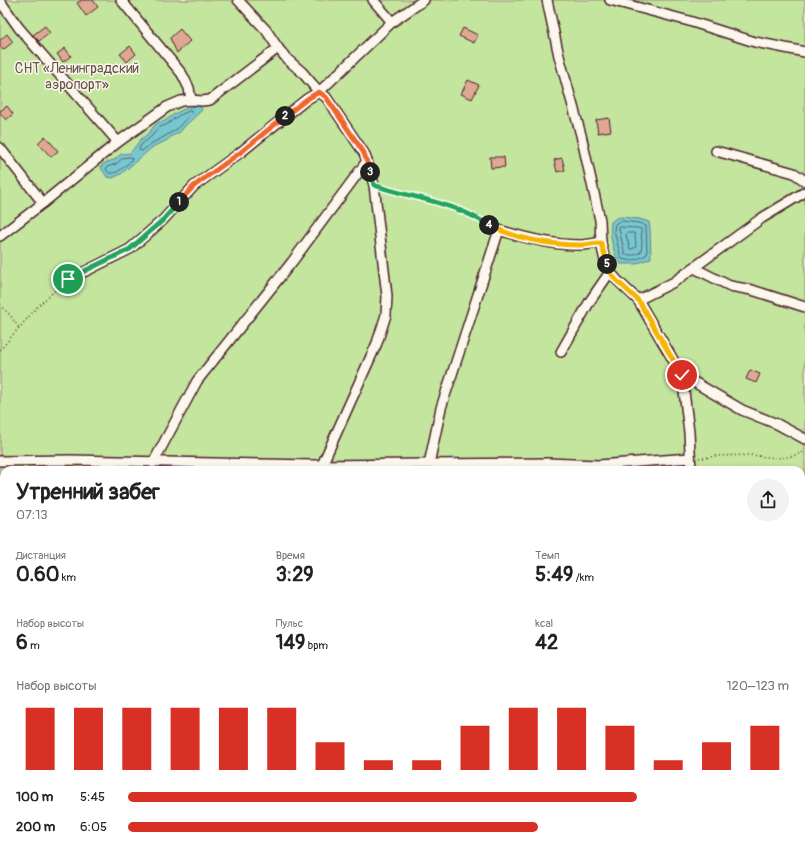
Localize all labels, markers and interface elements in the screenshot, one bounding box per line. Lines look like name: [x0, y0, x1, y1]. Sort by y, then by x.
park label: СНТ «Ленинградский аэропорт»: [15, 60, 139, 93]
pin: 2: [275, 106, 295, 126]
text: 2: [282, 109, 288, 122]
pin: 3: [360, 162, 380, 182]
text: 3: [367, 165, 373, 178]
pin: 1: [169, 192, 189, 212]
text: 1: [177, 195, 181, 208]
pin: 4: [479, 215, 499, 235]
text: 4: [486, 218, 492, 231]
pin: 5: [597, 254, 617, 274]
text: 5: [604, 257, 610, 270]
pin: [51, 262, 85, 296]
icon: arrive: [57, 268, 79, 290]
pin: [665, 358, 699, 392]
icon: check: [671, 364, 693, 386]
text: Утренний забег: [16, 478, 160, 506]
button: share: [747, 479, 789, 521]
text: 07:13: [16, 507, 48, 523]
text: Дистанция: [16, 549, 66, 562]
text: Время: [276, 549, 305, 562]
text: Темп: [535, 549, 560, 562]
text: 0.60: [16, 562, 59, 587]
text: 3:29: [276, 562, 314, 587]
text: 5:49: [535, 562, 573, 587]
text: km: [59, 571, 76, 584]
text: /km: [573, 571, 594, 584]
text: Набор высоты: [16, 617, 84, 630]
text: Пульс: [276, 617, 303, 630]
text: kcal: [535, 617, 553, 630]
text: 6: [16, 630, 28, 655]
text: 149: [276, 630, 305, 655]
text: 42: [535, 630, 558, 655]
text: m: [28, 639, 40, 652]
text: bpm: [305, 639, 328, 652]
text: Набор высоты: [16, 678, 97, 694]
text: 120–123 m: [727, 678, 789, 694]
text: 100 m: [16, 789, 53, 805]
text: 5:45: [80, 789, 105, 805]
text: 200 m: [16, 819, 55, 835]
text: 6:05: [80, 819, 107, 835]

